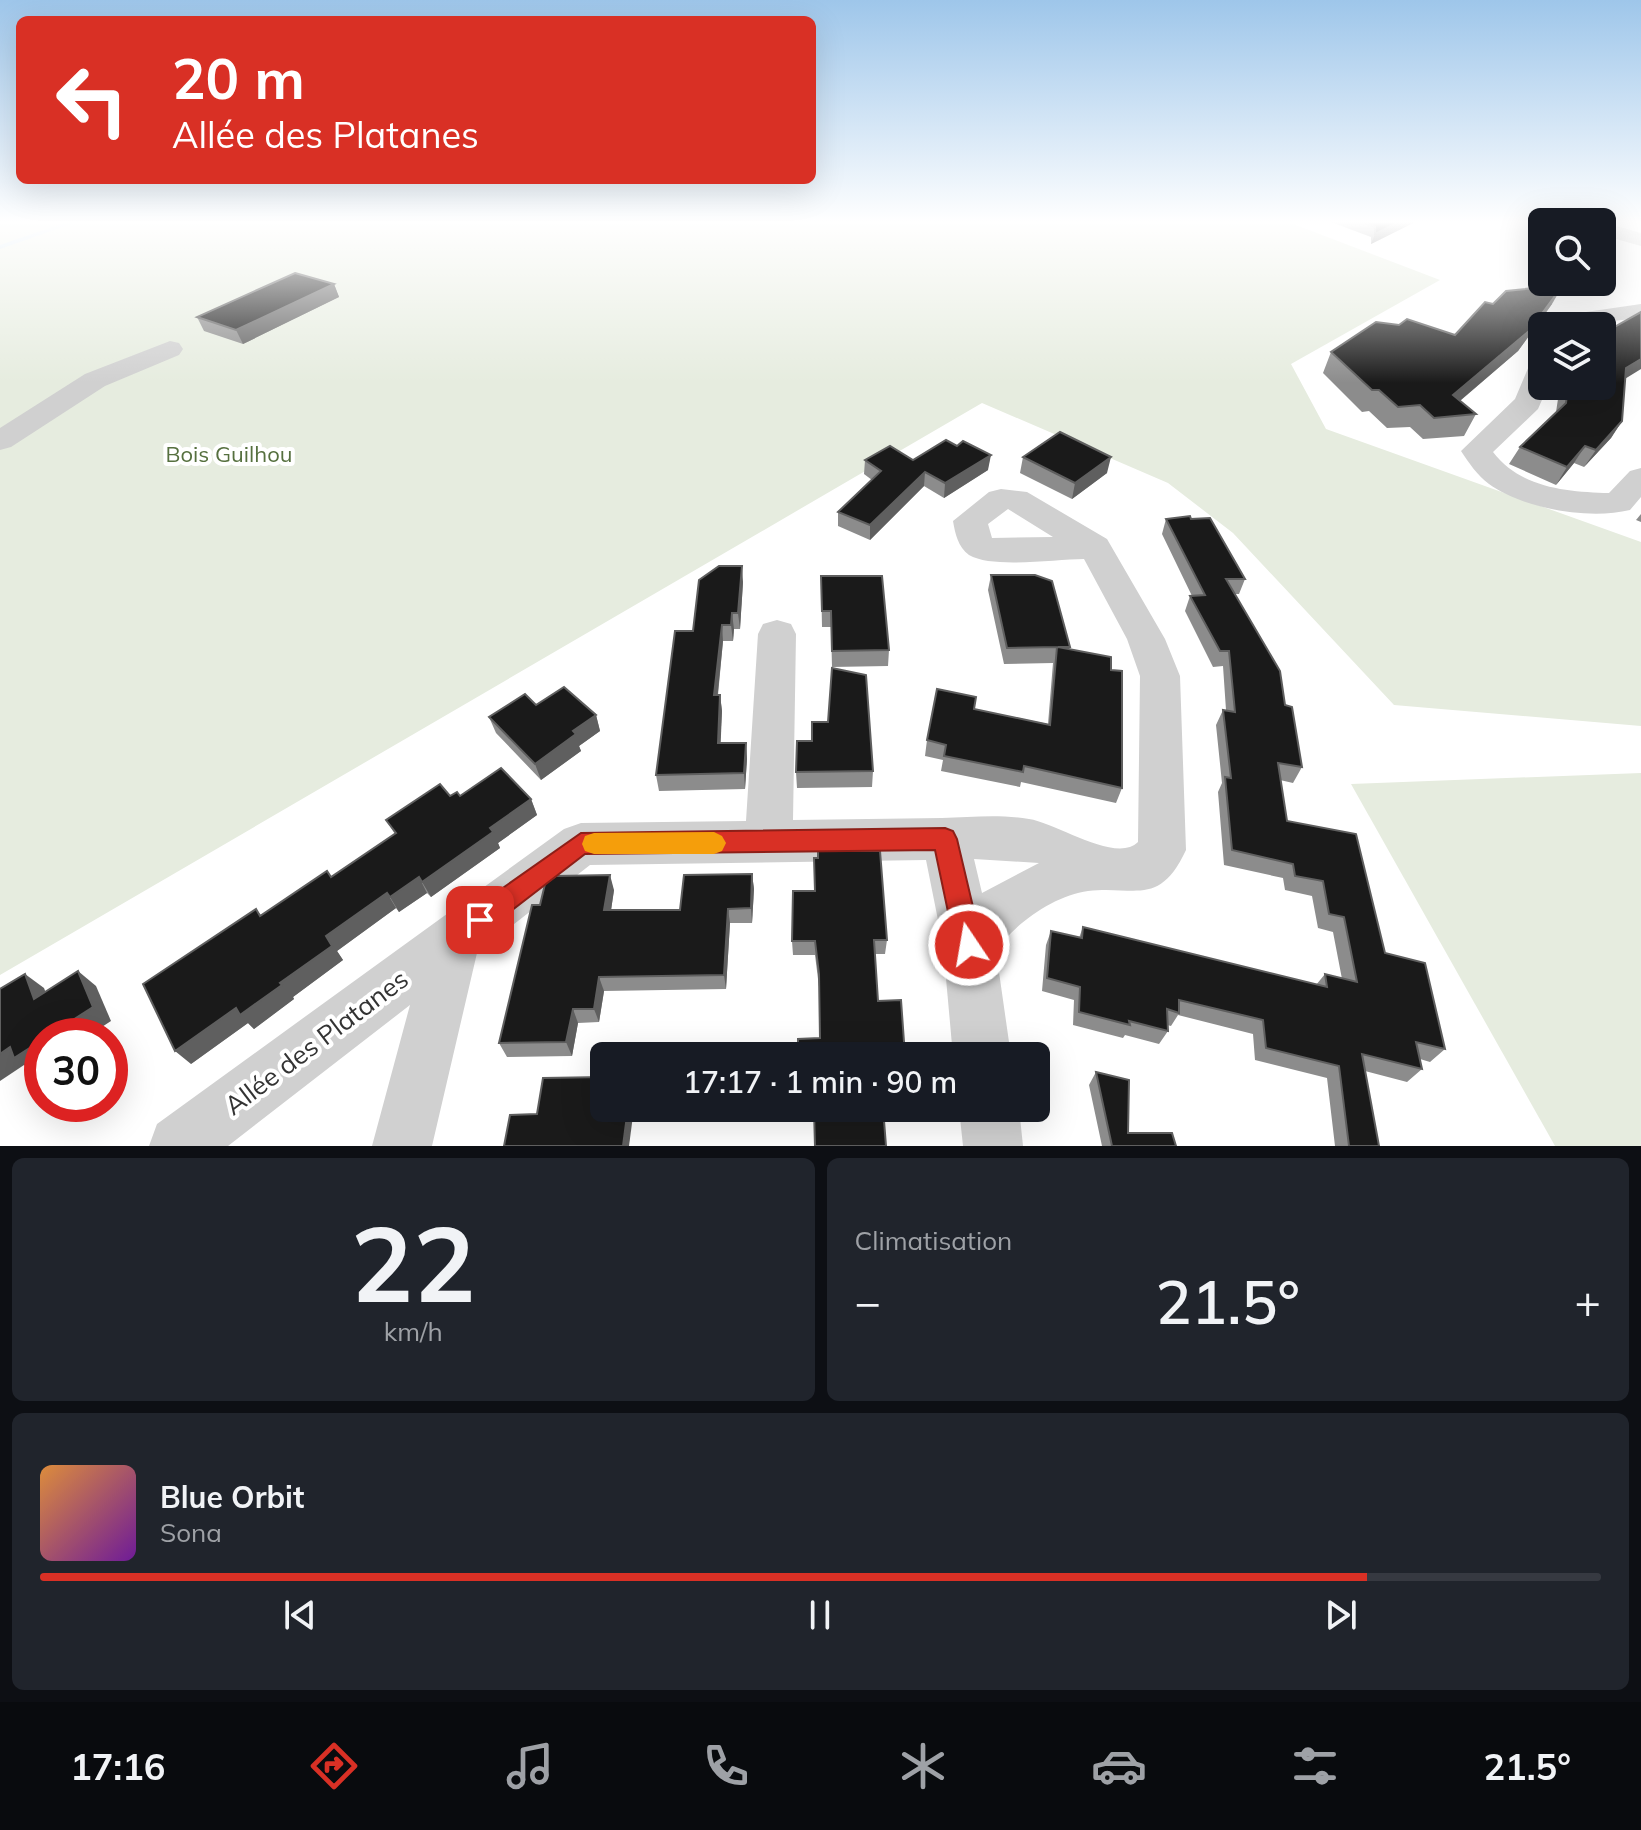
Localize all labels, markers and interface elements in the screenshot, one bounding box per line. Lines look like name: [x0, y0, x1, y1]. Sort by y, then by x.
text: 20 m: [172, 43, 305, 113]
icon: left: [40, 48, 144, 152]
text: Allée des Platanes: [172, 112, 479, 157]
map controls: [1528, 208, 1616, 400]
button: search: [1528, 208, 1616, 296]
button: layers: [1528, 312, 1616, 400]
park label: Bois Guilhou: [166, 440, 292, 468]
pin: [446, 886, 514, 954]
icon: arrive: [458, 898, 502, 942]
position arrow: [927, 903, 1011, 987]
street label: Allée des Platanes: [218, 962, 414, 1122]
speed limit sign: 30: [24, 1018, 128, 1122]
text: 17:17 · 1 min · 90 m: [683, 1063, 957, 1101]
text: 22: [351, 1197, 476, 1328]
text: Climatisation: [855, 1224, 1012, 1257]
text: 21.5°: [1155, 1264, 1300, 1339]
text: −: [855, 1274, 881, 1329]
text: +: [1575, 1274, 1601, 1329]
text: km/h: [384, 1315, 443, 1348]
text: Blue Orbit: [160, 1478, 304, 1516]
text: Sona: [160, 1516, 222, 1549]
icon: previous: [278, 1593, 322, 1637]
icon: pause: [798, 1593, 842, 1637]
icon: next: [1319, 1593, 1363, 1637]
icon: directions: [306, 1738, 362, 1794]
icon: music: [502, 1738, 558, 1794]
icon: phone: [698, 1738, 754, 1794]
icon: climate: [895, 1738, 951, 1794]
icon: car: [1091, 1738, 1147, 1794]
icon: filters: [1287, 1738, 1343, 1794]
text: 17:16: [70, 1744, 165, 1789]
text: 21.5°: [1483, 1744, 1571, 1789]

